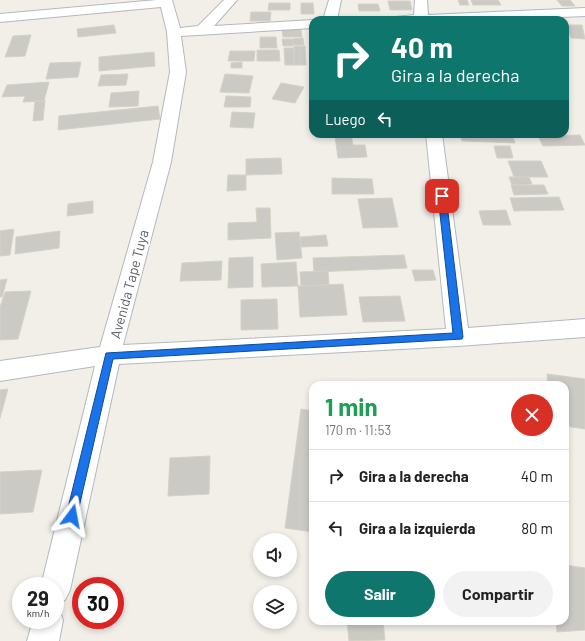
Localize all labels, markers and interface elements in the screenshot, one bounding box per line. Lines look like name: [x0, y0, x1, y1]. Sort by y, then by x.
text: 40 m: [391, 30, 453, 64]
icon: right: [325, 32, 377, 84]
text: Gira a la derecha: [391, 64, 519, 86]
icon: left: [374, 108, 396, 130]
text: Luego: [325, 110, 366, 128]
pin: [425, 179, 459, 213]
icon: arrive: [431, 185, 453, 207]
street label: Avenida Tape Tuya: [106, 228, 152, 340]
text: 1 min: [325, 392, 378, 421]
button: close: [511, 394, 553, 436]
text: 170 m · 11:53: [325, 422, 391, 438]
icon: right: [325, 465, 347, 487]
text: Gira a la derecha: [359, 467, 469, 485]
text: 40 m: [521, 467, 553, 485]
position arrow: [51, 495, 93, 537]
icon: left: [325, 517, 347, 539]
text: Gira a la izquierda: [359, 519, 475, 537]
text: 80 m: [521, 519, 553, 537]
map controls: [253, 533, 297, 629]
button: sound: [253, 533, 297, 577]
button: Salir: [325, 571, 435, 617]
button: Compartir: [443, 571, 553, 617]
speed limit sign: 30: [72, 577, 124, 629]
button: layers: [253, 585, 297, 629]
text: 29: [27, 586, 49, 610]
text: km/h: [27, 607, 49, 619]

